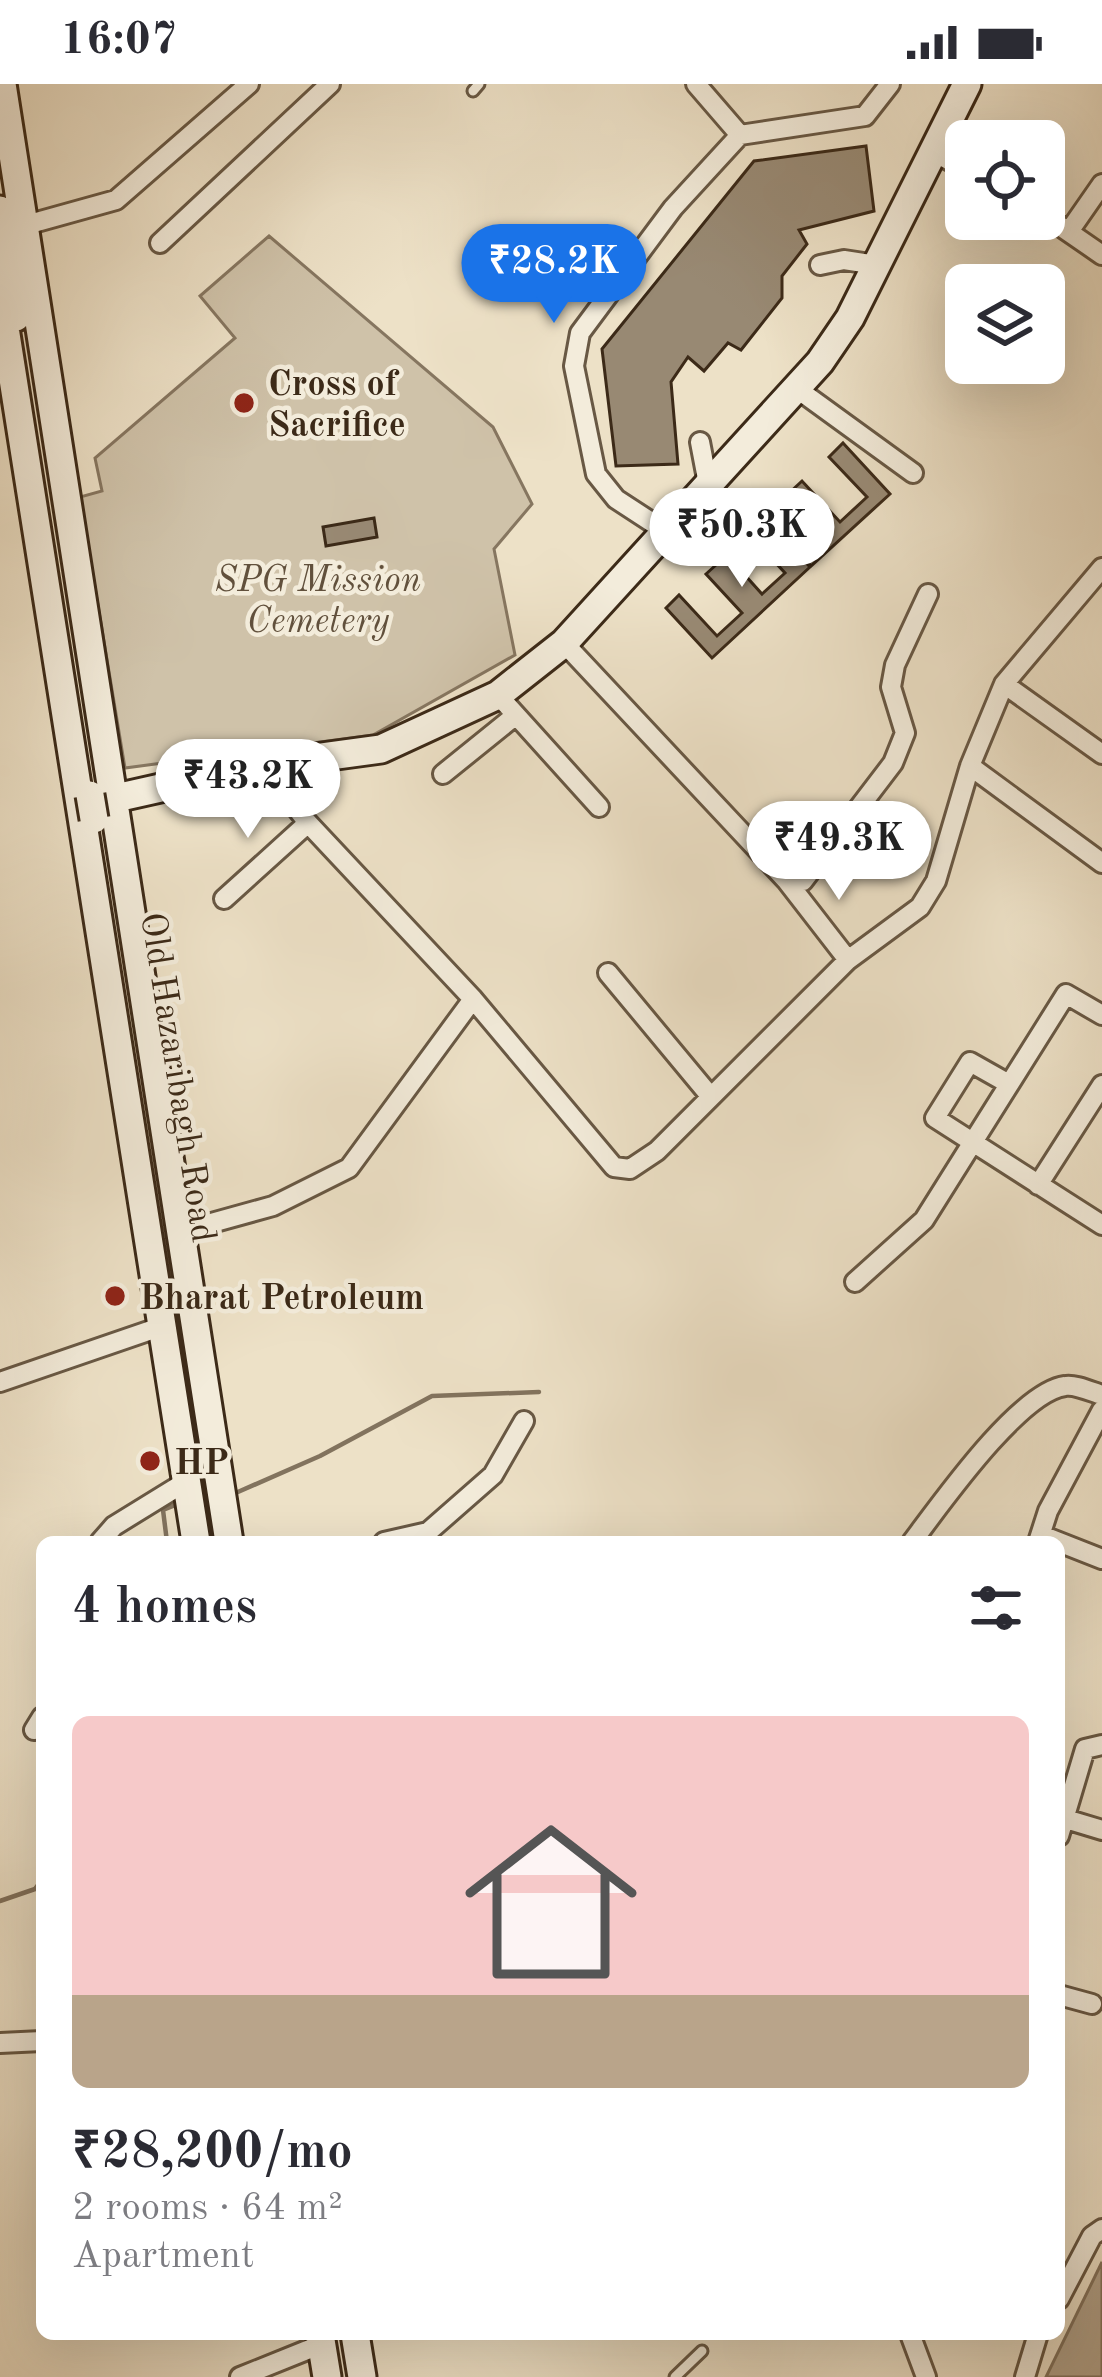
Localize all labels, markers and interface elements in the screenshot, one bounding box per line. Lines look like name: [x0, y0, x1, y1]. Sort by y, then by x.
text: 16:07: [60, 19, 177, 64]
map controls: [945, 120, 1065, 384]
button: locate: [945, 120, 1065, 240]
pin: ₹28.2K: [456, 224, 652, 326]
text: ₹28.2K: [488, 243, 620, 282]
button: layers: [945, 264, 1065, 384]
place label: Cross of Sacrifice: [268, 368, 406, 445]
marker: Cross of Sacrifice: [231, 390, 257, 416]
pin: ₹50.3K: [644, 488, 840, 590]
text: ₹50.3K: [676, 507, 808, 546]
park label: SPG Mission Cemetery: [215, 563, 421, 641]
pin: ₹43.2K: [150, 739, 346, 841]
text: ₹43.2K: [182, 758, 314, 797]
pin: ₹49.3K: [741, 801, 937, 903]
text: ₹49.3K: [773, 820, 905, 859]
street label: Old Hazaribagh Road: [132, 910, 220, 1245]
place label: Bharat Petroleum: [139, 1282, 424, 1318]
marker: Bharat Petroleum: [102, 1283, 128, 1309]
place label: HP: [174, 1447, 229, 1483]
marker: HP: [137, 1448, 163, 1474]
icon: filters: [963, 1575, 1029, 1641]
text: 4 homes: [72, 1583, 257, 1634]
icon: home: [443, 1794, 659, 2010]
text: ₹28,200/mo: [72, 2128, 353, 2179]
text: 2 rooms · 64 m²: [72, 2189, 343, 2228]
text: Apartment: [72, 2237, 255, 2276]

